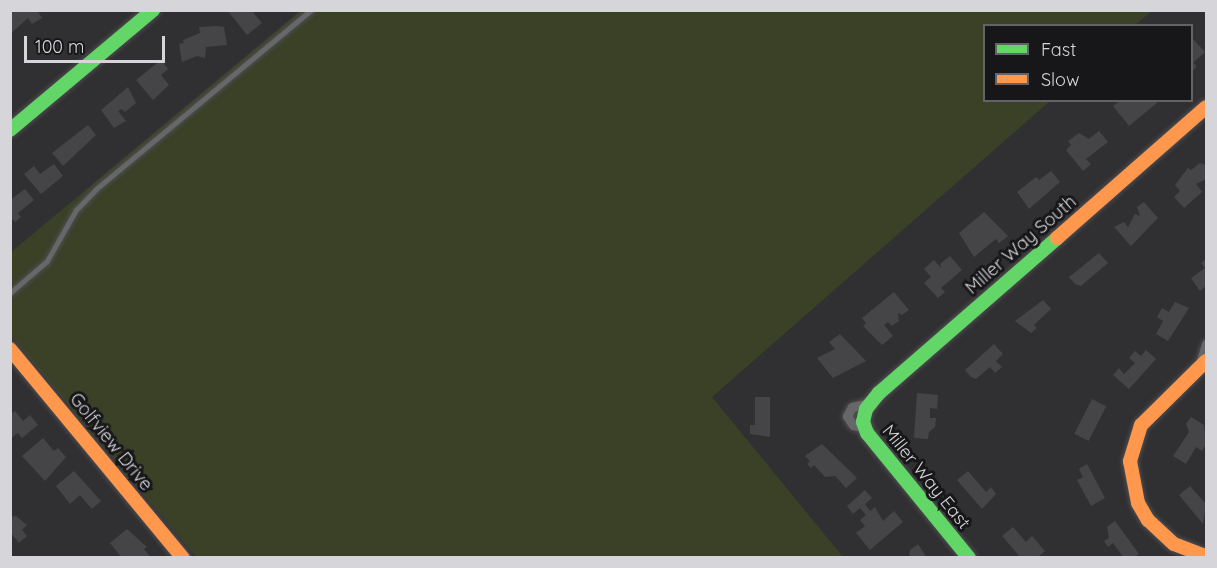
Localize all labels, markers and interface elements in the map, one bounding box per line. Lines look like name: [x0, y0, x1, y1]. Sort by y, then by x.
scale bar: [27, 24, 168, 62]
legend: [983, 24, 1193, 102]
text: 100 m: [35, 35, 84, 58]
text: Fast: [1041, 38, 1076, 61]
text: Slow: [1041, 68, 1079, 91]
street label: Miller Way South: [961, 191, 1081, 299]
street label: Golfview Drive: [65, 389, 157, 495]
street label: Miller Way East: [877, 421, 975, 533]

